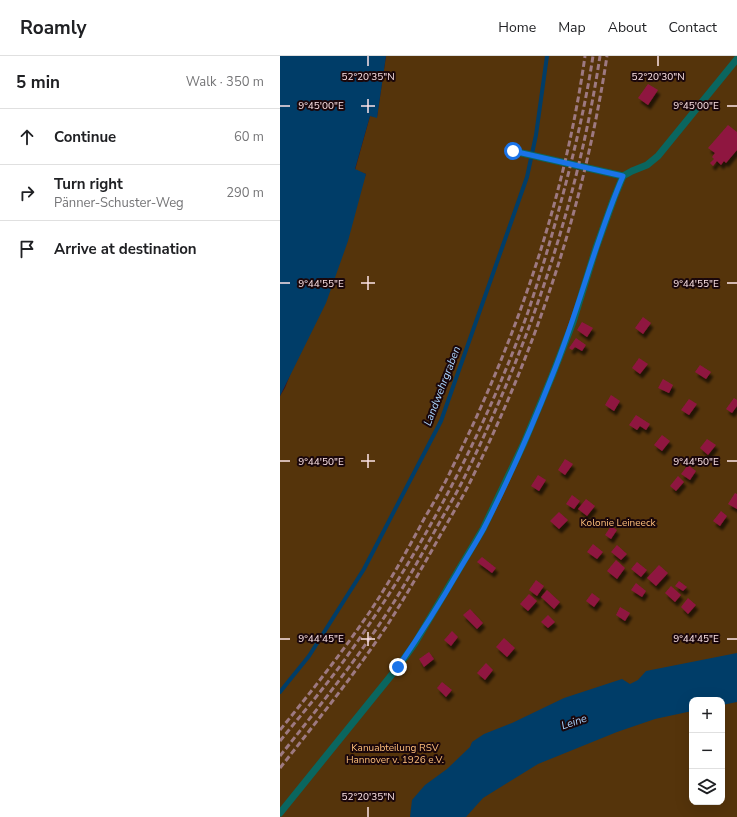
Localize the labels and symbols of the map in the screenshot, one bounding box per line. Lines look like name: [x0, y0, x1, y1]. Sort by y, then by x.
text: 52°20'35"N: [341, 70, 395, 84]
text: 52°20'30"N: [631, 70, 685, 84]
text: 9°45'00"E: [298, 99, 344, 113]
text: 9°45'00"E: [673, 99, 719, 113]
route start: [504, 142, 522, 160]
text: 9°44'55"E: [298, 277, 344, 291]
text: 9°44'55"E: [673, 277, 719, 291]
water label: Landwehrgraben: [420, 344, 464, 428]
text: 9°44'50"E: [298, 455, 344, 469]
text: 9°44'50"E: [673, 455, 719, 469]
park label: Kolonie Leineeck: [580, 516, 657, 530]
text: 9°44'45"E: [298, 632, 344, 646]
text: 9°44'45"E: [673, 632, 719, 646]
route end: [389, 658, 407, 676]
water label: Leine: [559, 711, 589, 733]
park label: Kanuabteilung RSV Hannover v. 1926 e.V.: [346, 741, 444, 767]
text: 52°20'35"N: [341, 790, 395, 804]

